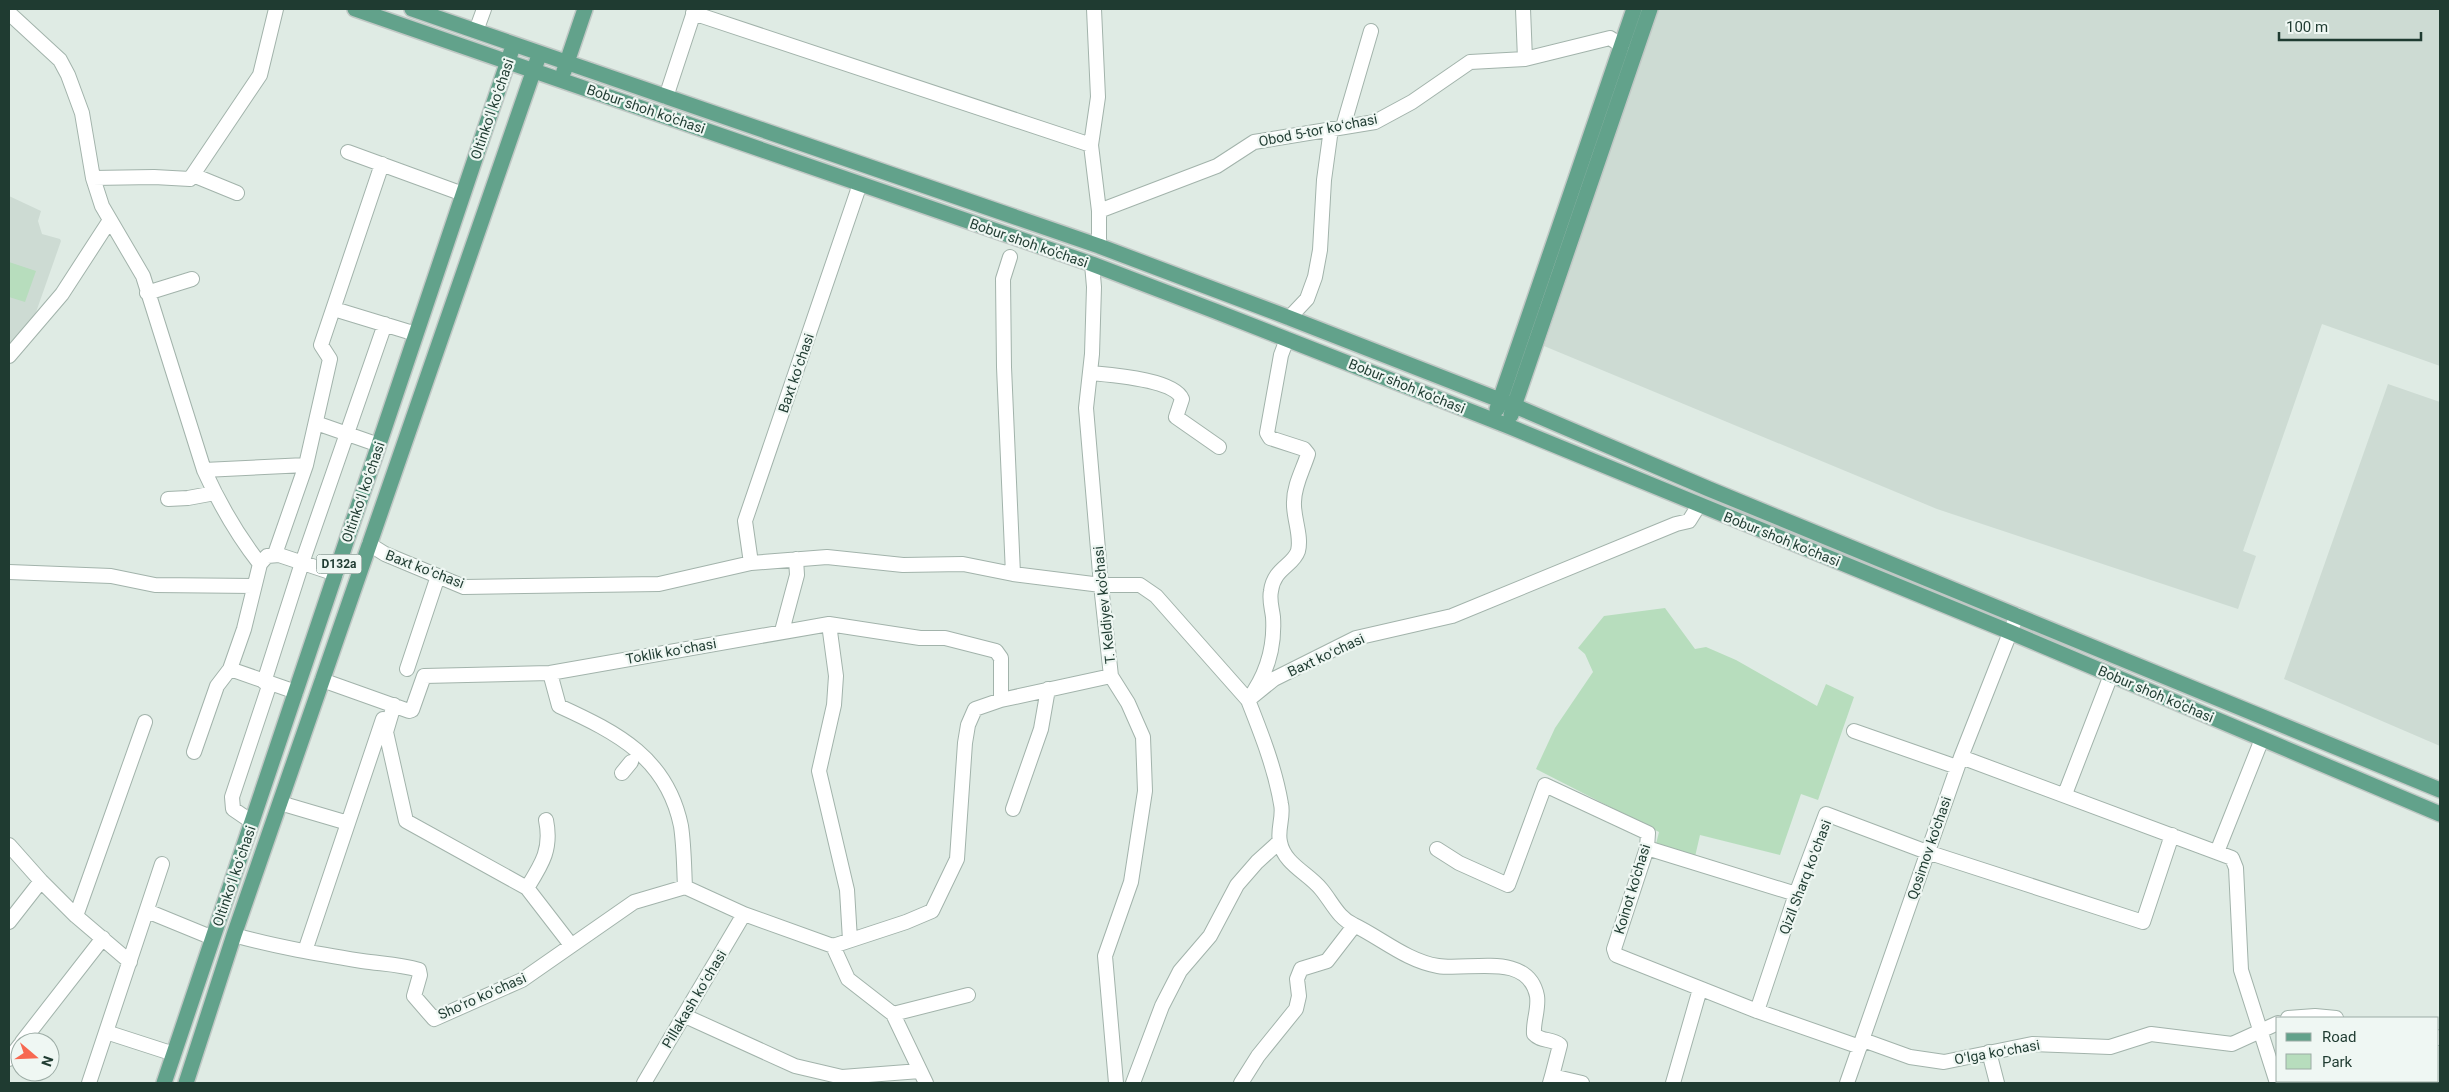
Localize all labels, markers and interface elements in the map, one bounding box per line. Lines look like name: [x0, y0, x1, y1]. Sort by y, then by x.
scale bar: [2279, 10, 2422, 42]
text: 100 m: [2286, 18, 2328, 36]
street label: Oltinkoʻl koʻchasi: [467, 57, 517, 161]
street label: Bobur shoh ko'chasi: [585, 81, 707, 137]
street label: Obod 5-tor koʻchasi: [1257, 111, 1379, 149]
street label: Bobur shoh ko'chasi: [968, 215, 1090, 271]
street label: Baxt koʻchasi: [775, 331, 817, 415]
street label: Bobur shoh ko'chasi: [1346, 355, 1468, 417]
street label: Oltinkoʻl koʻchasi: [338, 440, 388, 544]
street label: Bobur shoh ko'chasi: [1721, 508, 1843, 570]
street label: T. Keldiyev ko'chasi: [1090, 545, 1118, 665]
street label: Baxt koʻchasi: [383, 547, 467, 591]
road number: D132a: [316, 554, 362, 574]
street label: Baxt koʻchasi: [1285, 630, 1367, 680]
street label: Toklik koʻchasi: [625, 635, 717, 667]
street label: Bobur shoh ko'chasi: [2096, 662, 2216, 726]
street label: Qosimov ko'chasi: [1904, 794, 1954, 902]
street label: Qizil Sharq koʻchasi: [1776, 817, 1834, 937]
street label: Oltinkoʻl koʻchasi: [209, 824, 259, 928]
street label: Koinot ko'chasi: [1611, 842, 1653, 936]
street label: Pillakash koʻchasi: [658, 947, 730, 1051]
street label: Shoʻro koʻchasi: [436, 969, 528, 1023]
legend: [2276, 1017, 2439, 1082]
text: Road: [2322, 1028, 2356, 1046]
north arrow: [10, 1032, 60, 1082]
street label: Oʻlga koʻchasi: [1953, 1037, 2041, 1067]
text: Park: [2322, 1053, 2353, 1071]
text: N: [38, 1054, 56, 1069]

